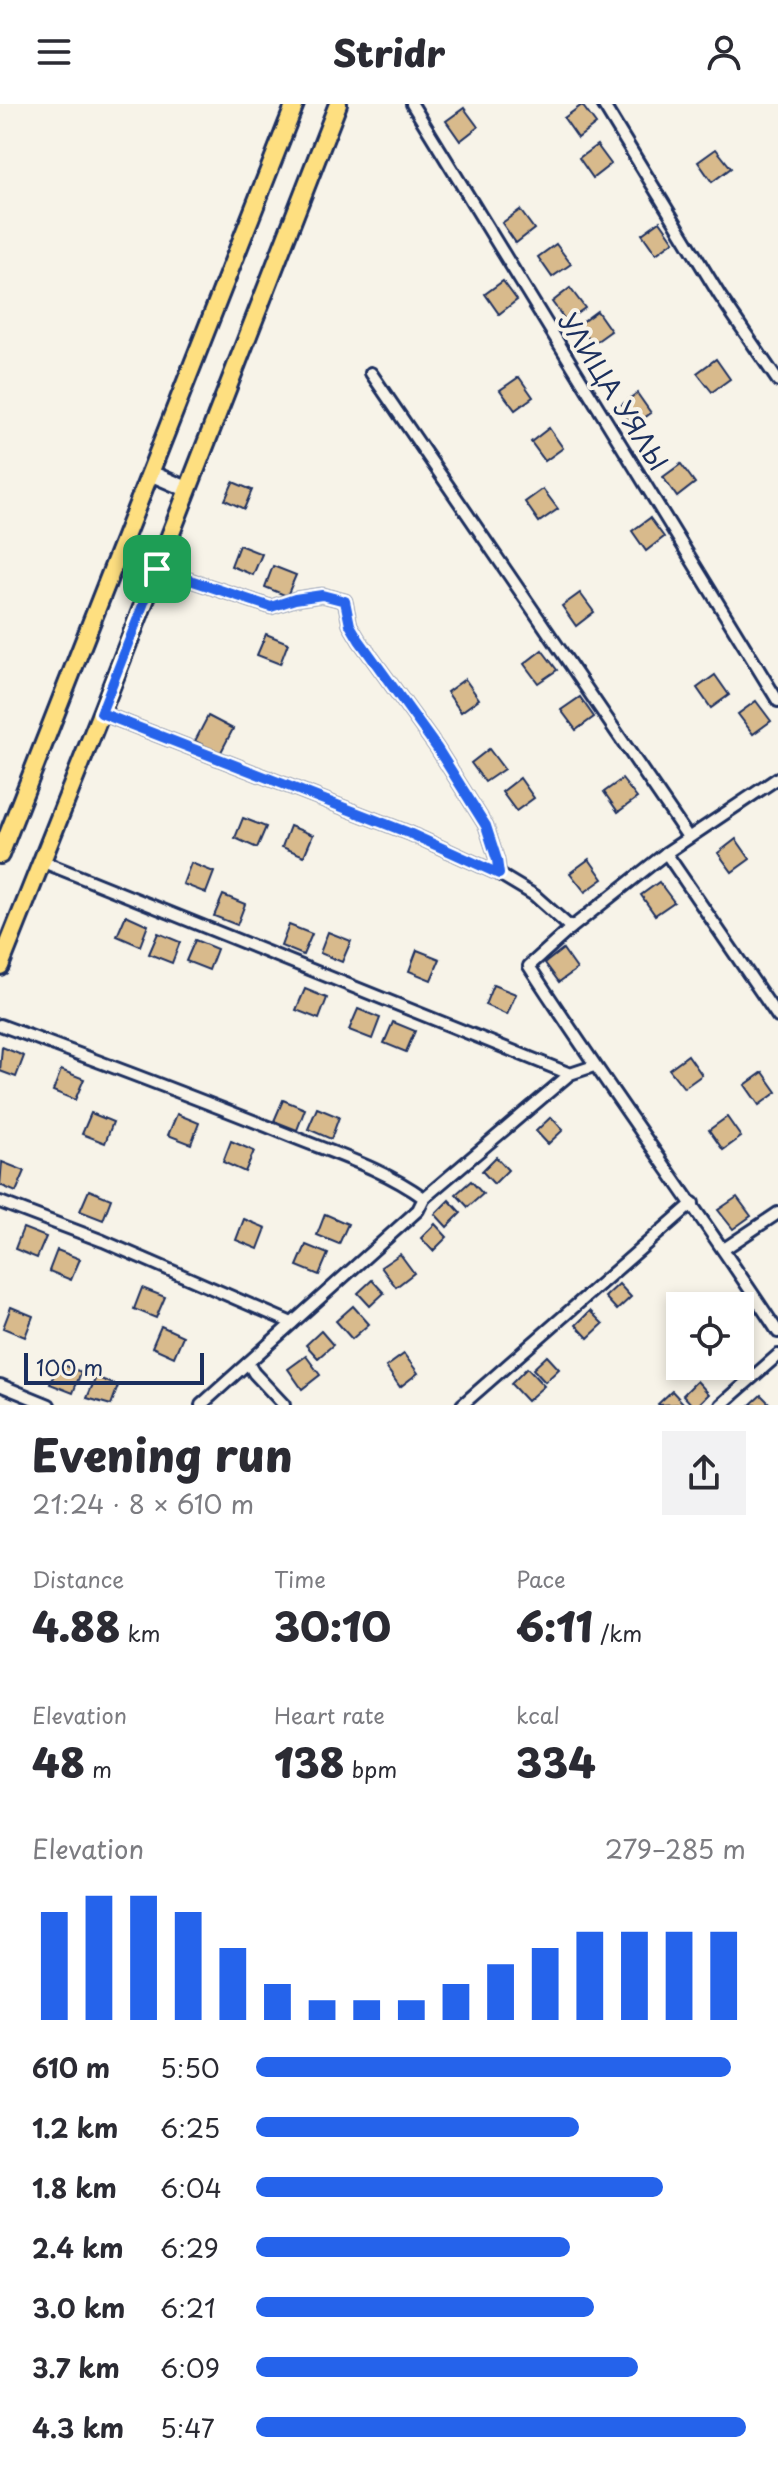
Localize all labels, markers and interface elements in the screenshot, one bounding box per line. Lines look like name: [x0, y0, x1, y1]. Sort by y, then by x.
text: Stridr: [333, 25, 445, 79]
icon: menu: [32, 30, 76, 74]
icon: person: [702, 30, 746, 74]
street label: УЛИЦА УЯЛЫ: [550, 304, 678, 478]
pin: [123, 535, 191, 603]
icon: arrive: [135, 547, 179, 591]
map controls: [666, 1292, 754, 1380]
button: locate: [666, 1292, 754, 1380]
scale bar: [24, 1349, 204, 1385]
text: 100 m: [36, 1350, 103, 1383]
text: Evening run: [32, 1421, 293, 1487]
button: share: [662, 1431, 746, 1515]
text: 21:24 · 8 × 610 m: [32, 1484, 254, 1523]
text: Distance: [32, 1562, 124, 1595]
text: Time: [274, 1562, 326, 1595]
text: Pace: [516, 1562, 566, 1595]
text: 4.88: [32, 1595, 120, 1656]
text: 30:10: [274, 1595, 391, 1656]
text: 6:11: [516, 1595, 593, 1656]
text: km: [120, 1616, 161, 1649]
text: /km: [593, 1616, 642, 1649]
text: Elevation: [32, 1698, 127, 1731]
text: Heart rate: [274, 1698, 385, 1731]
text: kcal: [516, 1698, 560, 1731]
text: 48: [32, 1731, 85, 1792]
text: 138: [274, 1731, 345, 1792]
text: 334: [516, 1731, 596, 1792]
text: m: [85, 1752, 112, 1785]
text: bpm: [345, 1752, 397, 1785]
text: Elevation: [32, 1829, 144, 1868]
text: 279–285 m: [605, 1829, 746, 1868]
text: 610 m: [32, 2048, 110, 2087]
text: 5:50: [160, 2048, 220, 2087]
text: 1.2 km: [32, 2108, 118, 2147]
text: 6:25: [160, 2108, 220, 2147]
text: 1.8 km: [32, 2168, 117, 2207]
text: 6:04: [160, 2168, 222, 2207]
text: 2.4 km: [32, 2228, 124, 2267]
text: 6:29: [160, 2228, 219, 2267]
text: 3.0 km: [32, 2288, 125, 2327]
text: 6:21: [160, 2288, 216, 2327]
text: 3.7 km: [32, 2348, 120, 2387]
text: 6:09: [160, 2348, 220, 2387]
text: 4.3 km: [32, 2408, 124, 2447]
text: 5:47: [160, 2408, 215, 2447]

